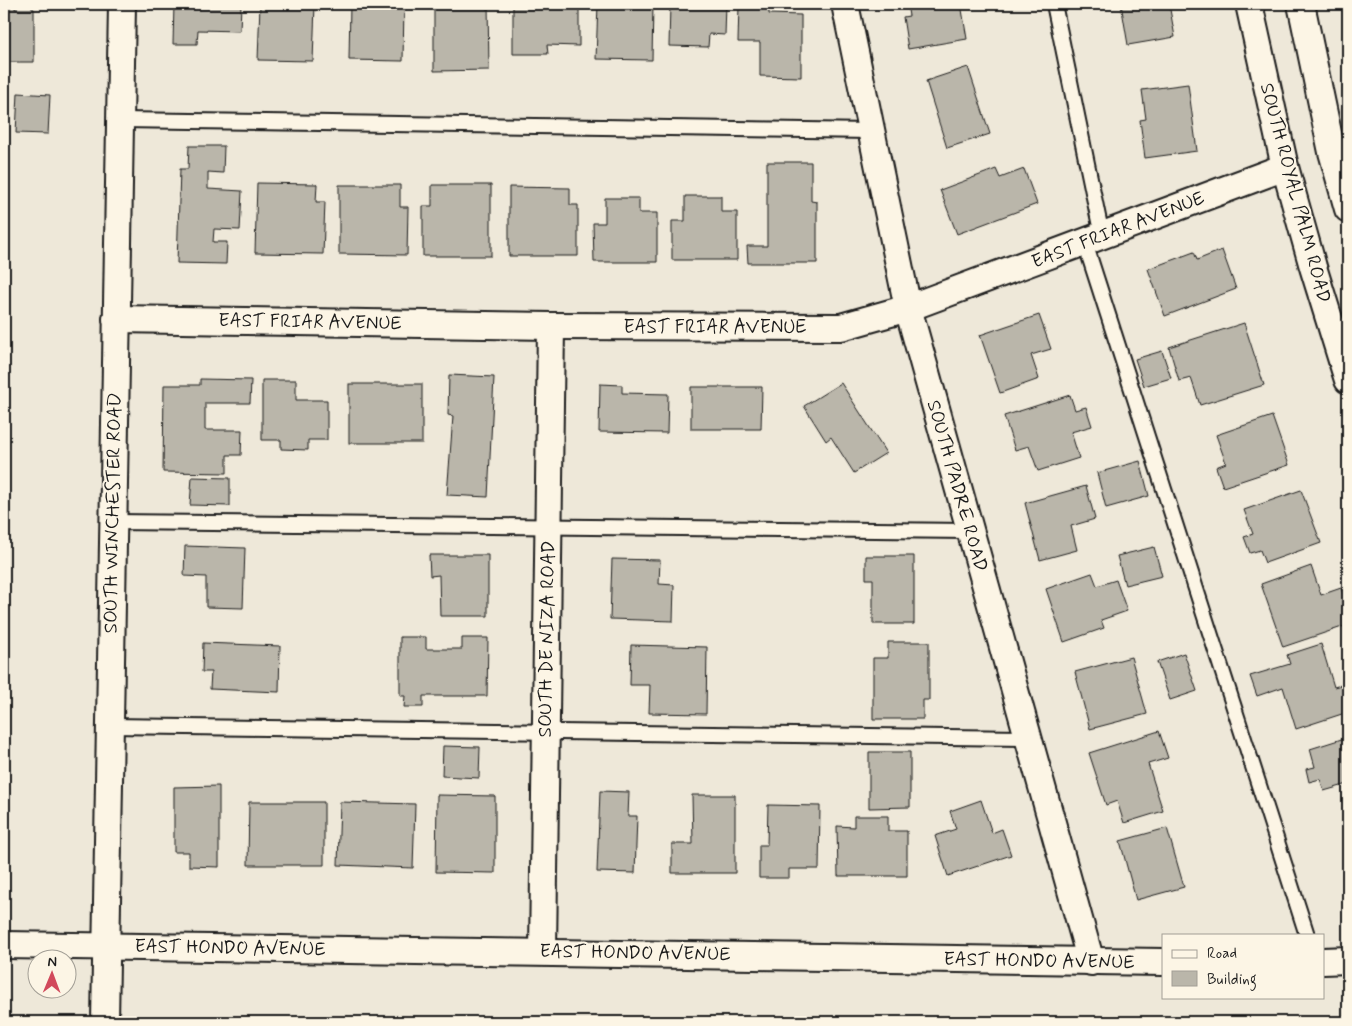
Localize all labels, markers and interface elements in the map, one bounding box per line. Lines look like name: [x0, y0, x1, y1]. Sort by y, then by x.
street label: SOUTH ROYAL PALM ROAD: [1254, 80, 1336, 306]
street label: EAST FRIAR AVENUE: [1028, 185, 1208, 274]
street label: EAST FRIAR AVENUE: [218, 308, 402, 336]
street label: EAST FRIAR AVENUE: [623, 315, 807, 340]
street label: SOUTH WINCHESTER ROAD: [98, 392, 128, 634]
street label: SOUTH PADRE ROAD: [921, 397, 993, 575]
street label: SOUTH DE NIZA ROAD: [533, 540, 561, 738]
street label: EAST HONDO AVENUE: [134, 934, 326, 962]
legend: [1162, 934, 1324, 998]
street label: EAST HONDO AVENUE: [539, 939, 731, 967]
text: Road: [1207, 944, 1237, 964]
street label: EAST HONDO AVENUE: [943, 947, 1135, 975]
north arrow: [28, 948, 78, 998]
text: N: [47, 953, 57, 971]
text: Building: [1207, 970, 1257, 991]

